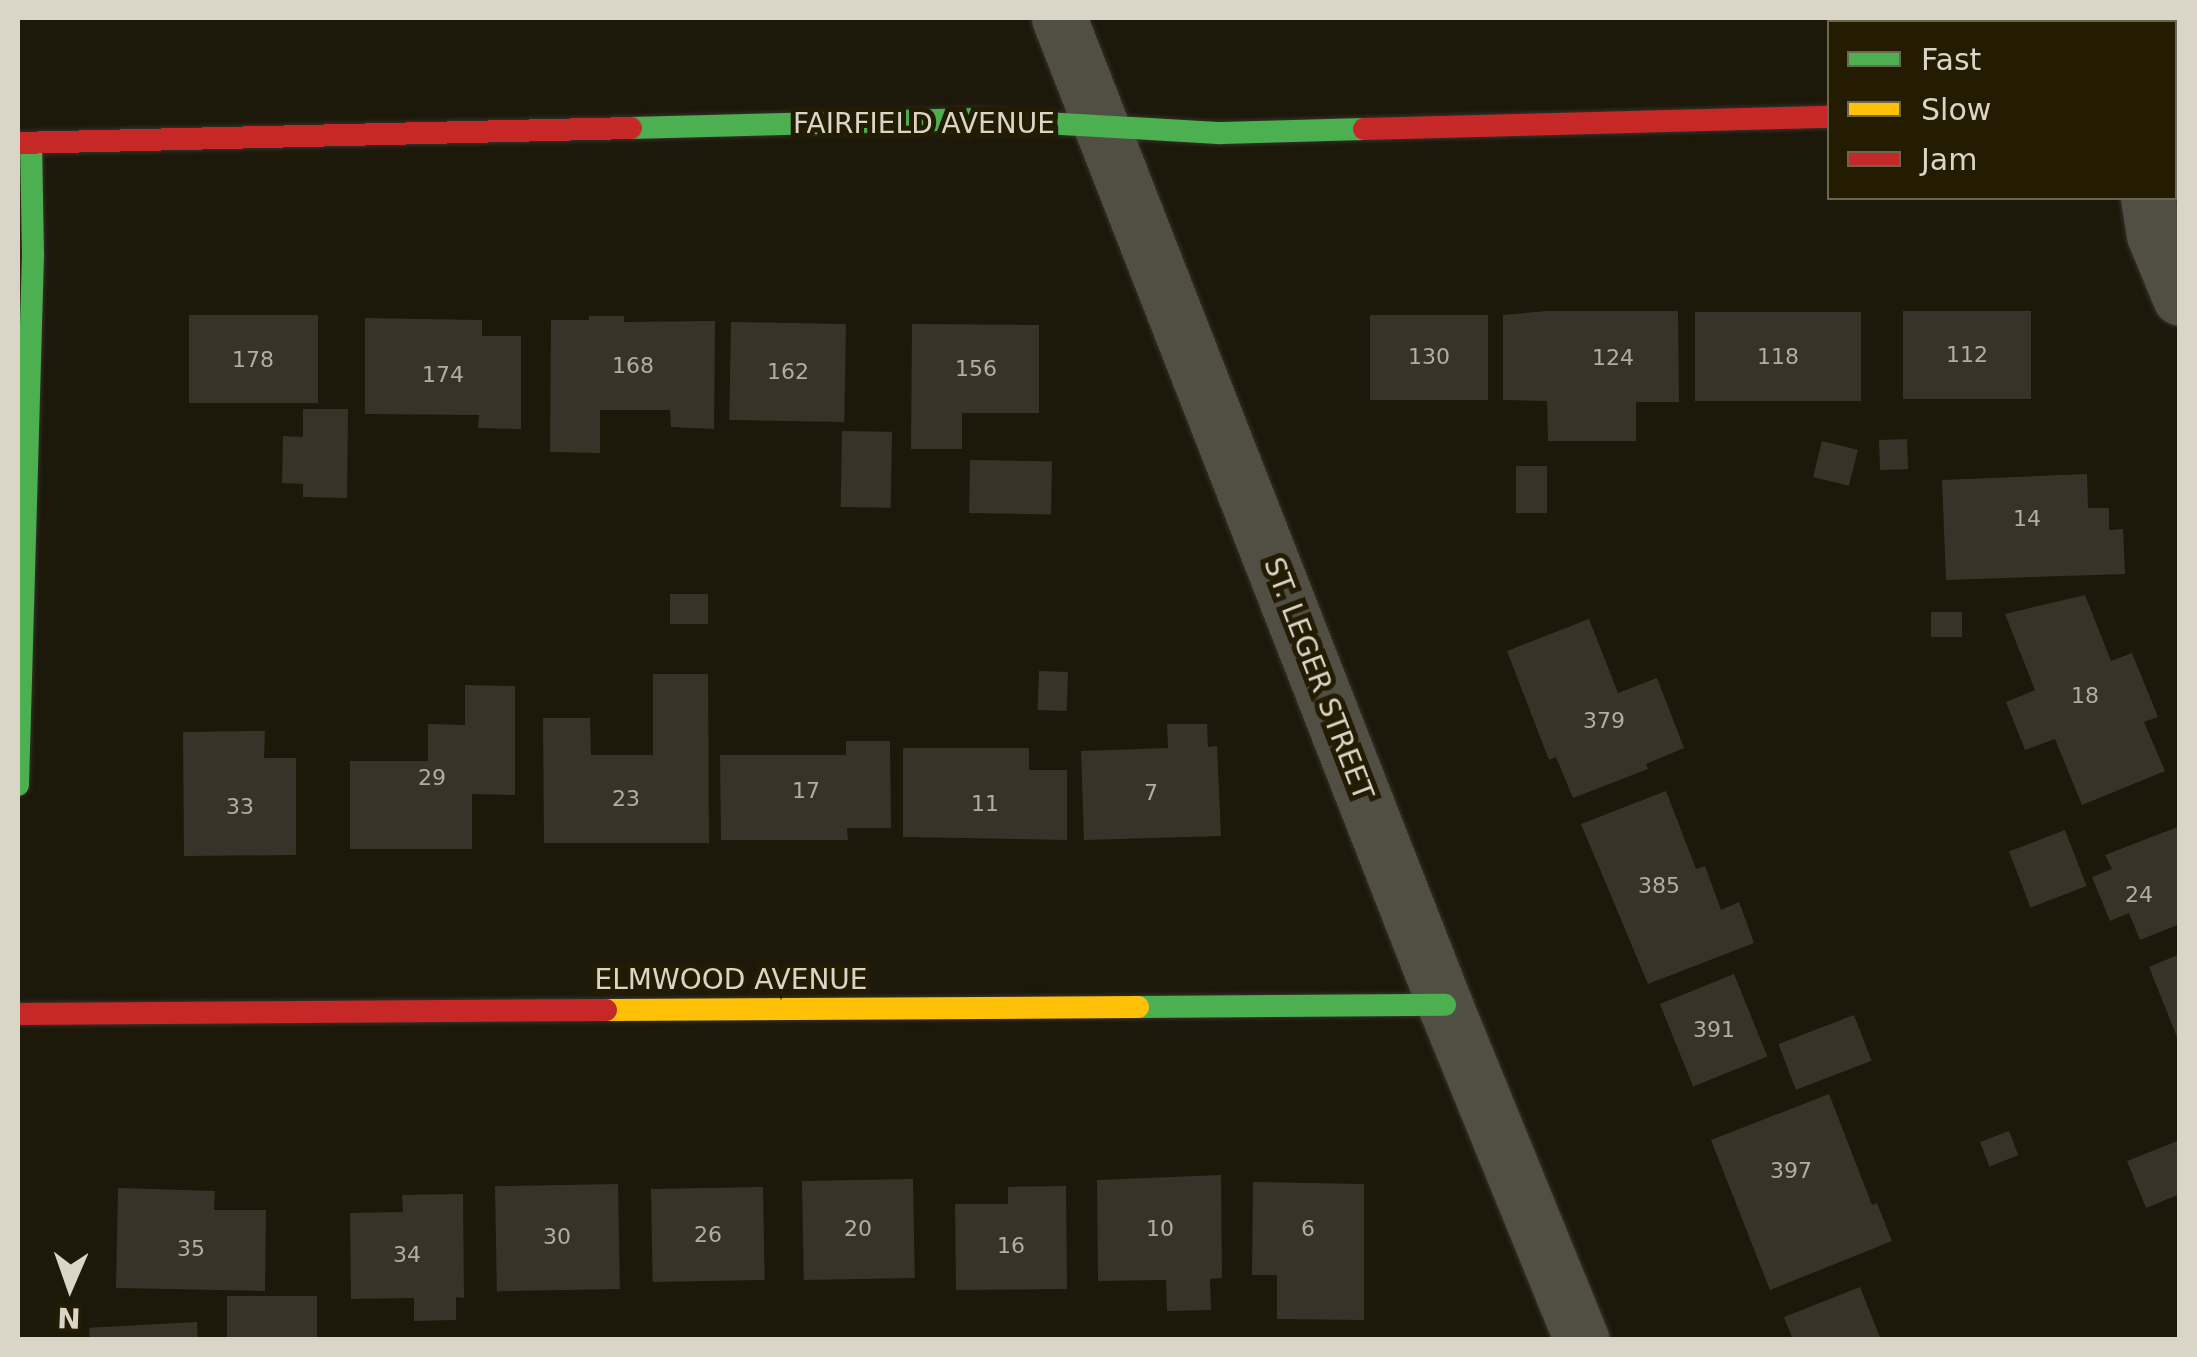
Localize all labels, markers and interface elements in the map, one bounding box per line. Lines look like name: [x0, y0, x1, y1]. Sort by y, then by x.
legend: [1827, 20, 2177, 200]
text: Fast: [1921, 42, 1981, 77]
text: Slow: [1921, 92, 1991, 127]
street label: FAIRFIELD AVENUE: [793, 107, 1055, 141]
text: Jam: [1921, 142, 1977, 177]
house number: 112: [1946, 342, 1988, 368]
house number: 130: [1408, 344, 1450, 370]
house number: 118: [1757, 344, 1799, 370]
house number: 124: [1592, 345, 1634, 371]
house number: 178: [232, 347, 274, 373]
house number: 168: [612, 353, 654, 379]
house number: 156: [955, 356, 997, 382]
house number: 162: [767, 359, 809, 385]
house number: 174: [422, 362, 464, 388]
house number: 14: [2013, 506, 2041, 532]
street label: ST. LEGER STREET: [1256, 553, 1380, 805]
house number: 18: [2071, 683, 2099, 709]
house number: 379: [1583, 708, 1625, 734]
house number: 29: [418, 765, 446, 791]
house number: 17: [792, 778, 820, 804]
house number: 7: [1144, 780, 1158, 806]
house number: 23: [612, 786, 640, 812]
house number: 11: [971, 791, 999, 817]
house number: 33: [226, 794, 254, 820]
house number: 385: [1638, 873, 1680, 899]
house number: 24: [2125, 882, 2153, 908]
street label: ELMWOOD AVENUE: [594, 963, 868, 997]
house number: 391: [1693, 1017, 1735, 1043]
house number: 397: [1770, 1158, 1812, 1184]
house number: 20: [844, 1216, 872, 1242]
house number: 10: [1146, 1216, 1174, 1242]
house number: 6: [1301, 1216, 1315, 1242]
house number: 26: [694, 1222, 722, 1248]
house number: 30: [543, 1224, 571, 1250]
house number: 16: [997, 1233, 1025, 1259]
house number: 35: [177, 1236, 205, 1262]
north arrow: [20, 1237, 120, 1337]
house number: 34: [393, 1242, 421, 1268]
text: N: [57, 1301, 81, 1334]

